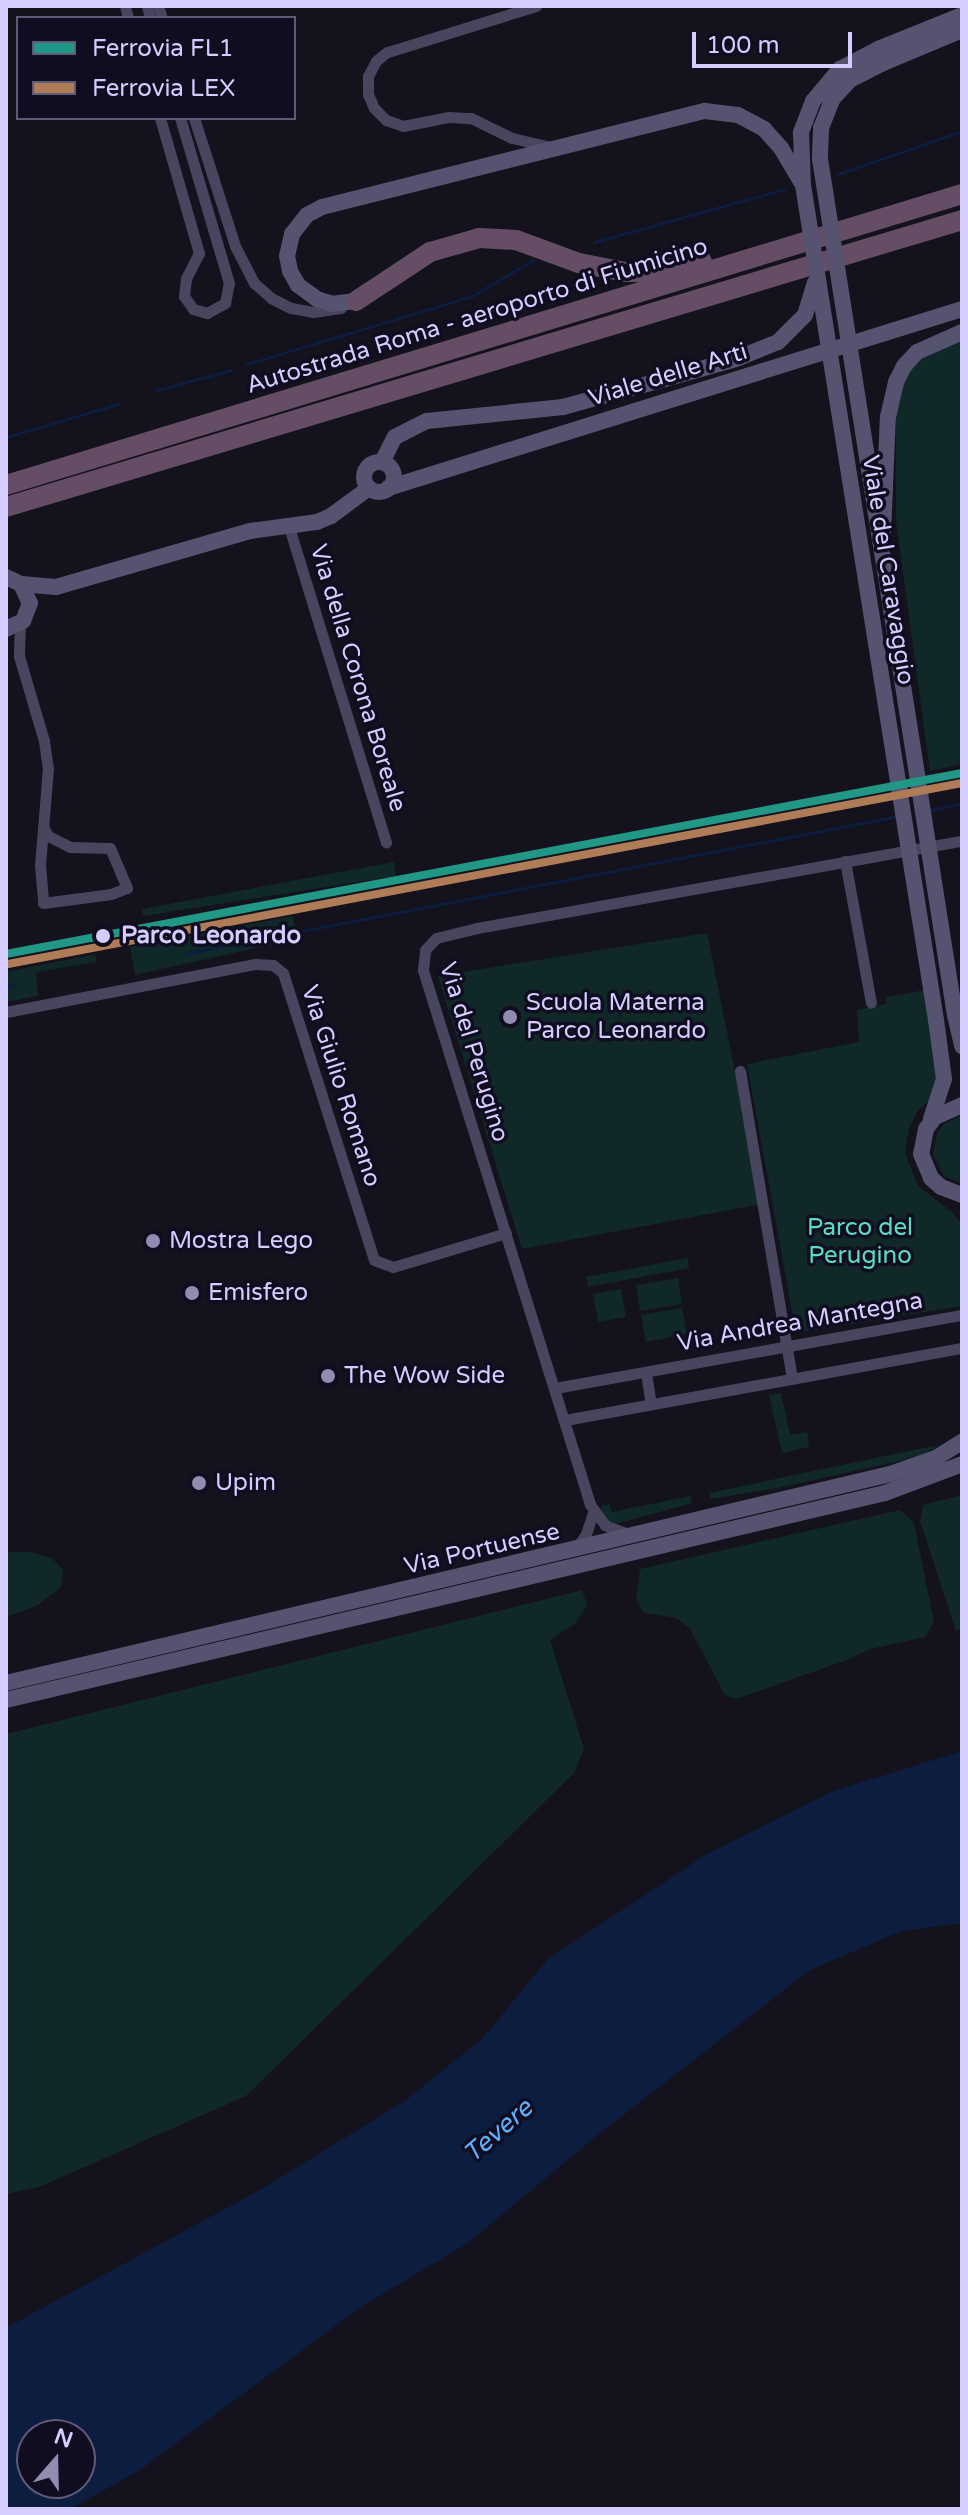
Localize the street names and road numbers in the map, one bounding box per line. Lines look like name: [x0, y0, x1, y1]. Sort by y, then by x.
street label: Autostrada Roma - aeroporto di Fiumicino: [243, 232, 711, 400]
street label: Viale delle Arti: [585, 337, 751, 413]
street label: Viale del Caravaggio: [856, 453, 920, 687]
street label: Via della Corona Boreale: [304, 541, 412, 815]
street label: Via del Perugino: [433, 959, 515, 1145]
street label: Via Giulio Romano: [295, 982, 387, 1190]
street label: Via Andrea Mantegna: [675, 1286, 925, 1358]
street label: Via Portuense: [401, 1517, 563, 1581]

